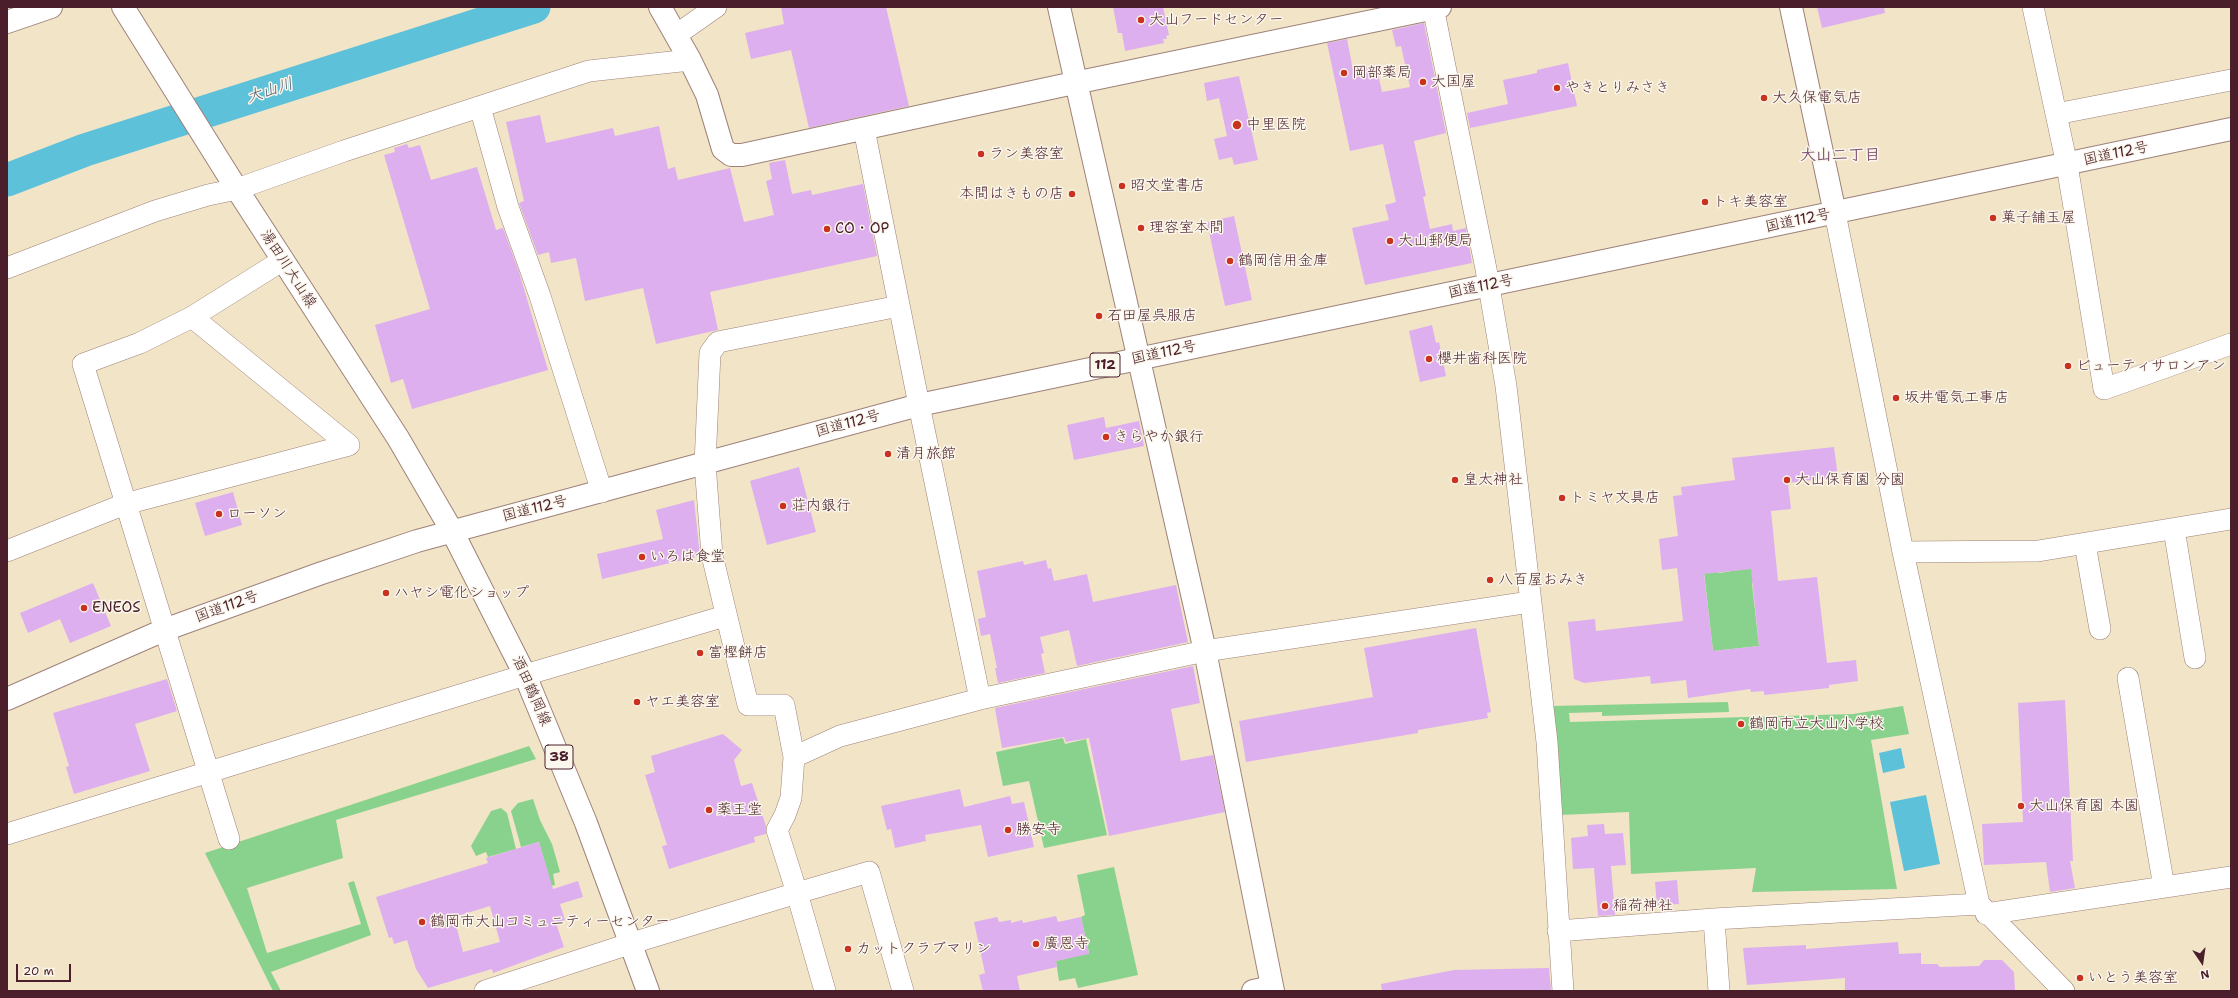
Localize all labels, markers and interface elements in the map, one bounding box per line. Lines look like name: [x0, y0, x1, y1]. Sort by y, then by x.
place label: 大山フードセンター: [1149, 11, 1284, 29]
marker: 大山フードセンター: [1136, 15, 1146, 25]
place label: 岡部薬局: [1352, 64, 1412, 82]
marker: 岡部薬局: [1339, 68, 1349, 78]
place label: 大国屋: [1431, 73, 1476, 91]
water label: 大山川: [244, 74, 296, 108]
marker: 大国屋: [1418, 77, 1428, 87]
place label: やきとりみさき: [1565, 79, 1670, 97]
marker: やきとりみさき: [1552, 83, 1562, 93]
place label: 大久保電気店: [1772, 89, 1862, 107]
marker: 大久保電気店: [1759, 93, 1769, 103]
place label: 中里医院: [1246, 116, 1306, 134]
marker: 中里医院: [1231, 119, 1243, 131]
street label: 国道112号: [2081, 138, 2151, 170]
place label: ラン美容室: [989, 145, 1064, 163]
district label: 大山二丁目: [1800, 146, 1880, 166]
marker: ラン美容室: [976, 149, 986, 159]
place label: 昭文堂書店: [1130, 177, 1205, 195]
marker: 昭文堂書店: [1117, 181, 1127, 191]
place label: 本間はきもの店: [959, 185, 1064, 203]
marker: 本間はきもの店: [1067, 189, 1077, 199]
place label: トキ美容室: [1713, 193, 1788, 211]
marker: トキ美容室: [1700, 197, 1710, 207]
street label: 国道112号: [1763, 205, 1833, 237]
place label: 菓子舗玉屋: [2001, 209, 2076, 227]
marker: 菓子舗玉屋: [1988, 213, 1998, 223]
place label: 理容室本間: [1149, 219, 1224, 237]
place label: CO・OP: [835, 220, 889, 238]
marker: 理容室本間: [1136, 223, 1146, 233]
marker: CO・OP: [822, 224, 832, 234]
street label: 湯田川大山線: [256, 226, 320, 312]
place label: 大山郵便局: [1398, 232, 1473, 250]
marker: 大山郵便局: [1385, 236, 1395, 246]
place label: 鶴岡信用金庫: [1238, 252, 1328, 270]
marker: 鶴岡信用金庫: [1225, 256, 1235, 266]
street label: 国道112号: [1446, 271, 1516, 303]
place label: 石田屋呉服店: [1107, 307, 1197, 325]
marker: 石田屋呉服店: [1094, 311, 1104, 321]
street label: 国道112号: [1129, 337, 1199, 369]
place label: 櫻井歯科医院: [1437, 350, 1527, 368]
road number: 112: [1090, 353, 1120, 377]
marker: 櫻井歯科医院: [1424, 354, 1434, 364]
place label: ビューティサロンアン: [2076, 357, 2226, 375]
marker: ビューティサロンアン: [2063, 361, 2073, 371]
place label: 坂井電気工事店: [1904, 389, 2009, 407]
marker: 坂井電気工事店: [1891, 393, 1901, 403]
street label: 国道112号: [813, 407, 883, 441]
place label: きらやか銀行: [1114, 428, 1204, 446]
marker: きらやか銀行: [1101, 432, 1111, 442]
place label: 清月旅館: [896, 445, 956, 463]
marker: 清月旅館: [883, 449, 893, 459]
place label: 皇太神社: [1463, 471, 1523, 489]
place label: 大山保育園 分園: [1795, 471, 1905, 489]
marker: 皇太神社: [1450, 475, 1460, 485]
marker: 大山保育園 分園: [1782, 475, 1792, 485]
place label: トミヤ文具店: [1570, 489, 1660, 507]
street label: 国道112号: [500, 492, 570, 526]
marker: トミヤ文具店: [1557, 493, 1567, 503]
place label: 荘内銀行: [791, 497, 851, 515]
marker: 荘内銀行: [778, 501, 788, 511]
place label: ローソン: [227, 505, 287, 523]
marker: ローソン: [214, 509, 224, 519]
place label: いろは食堂: [650, 548, 725, 566]
marker: いろは食堂: [637, 552, 647, 562]
place label: 八百屋おみき: [1498, 571, 1588, 589]
marker: 八百屋おみき: [1485, 575, 1495, 585]
place label: ハヤシ電化ショップ: [394, 584, 529, 602]
street label: 国道112号: [193, 587, 261, 627]
marker: ハヤシ電化ショップ: [381, 588, 391, 598]
place label: ENEOS: [92, 599, 140, 617]
marker: ENEOS: [79, 603, 89, 613]
place label: 富樫餅店: [708, 644, 768, 662]
marker: 富樫餅店: [695, 648, 705, 658]
street label: 酒田鶴岡線: [508, 653, 554, 729]
place label: ヤエ美容室: [645, 693, 720, 711]
marker: ヤエ美容室: [632, 697, 642, 707]
place label: 鶴岡市立大山小学校: [1749, 715, 1884, 733]
marker: 鶴岡市立大山小学校: [1736, 719, 1746, 729]
road number: 38: [545, 745, 573, 769]
place label: 大山保育園 本園: [2029, 797, 2139, 815]
place label: 薬王堂: [717, 801, 762, 819]
marker: 大山保育園 本園: [2016, 801, 2026, 811]
marker: 薬王堂: [704, 805, 714, 815]
place label: 勝安寺: [1016, 821, 1061, 839]
marker: 勝安寺: [1003, 825, 1013, 835]
place label: 稲荷神社: [1613, 897, 1673, 915]
marker: 稲荷神社: [1600, 901, 1610, 911]
place label: 鶴岡市大山コミュニティーセンター: [430, 913, 670, 931]
marker: 鶴岡市大山コミュニティーセンター: [417, 917, 427, 927]
place label: 廣恩寺: [1044, 935, 1089, 953]
marker: 廣恩寺: [1031, 939, 1041, 949]
place label: カットクラブマリン: [856, 940, 991, 958]
north arrow: [2182, 942, 2222, 982]
marker: カットクラブマリン: [843, 944, 853, 954]
scale bar: [18, 956, 73, 982]
text: 20 m: [23, 963, 54, 979]
text: N: [2199, 966, 2211, 982]
place label: いとう美容室: [2088, 969, 2178, 987]
marker: いとう美容室: [2075, 973, 2085, 983]

